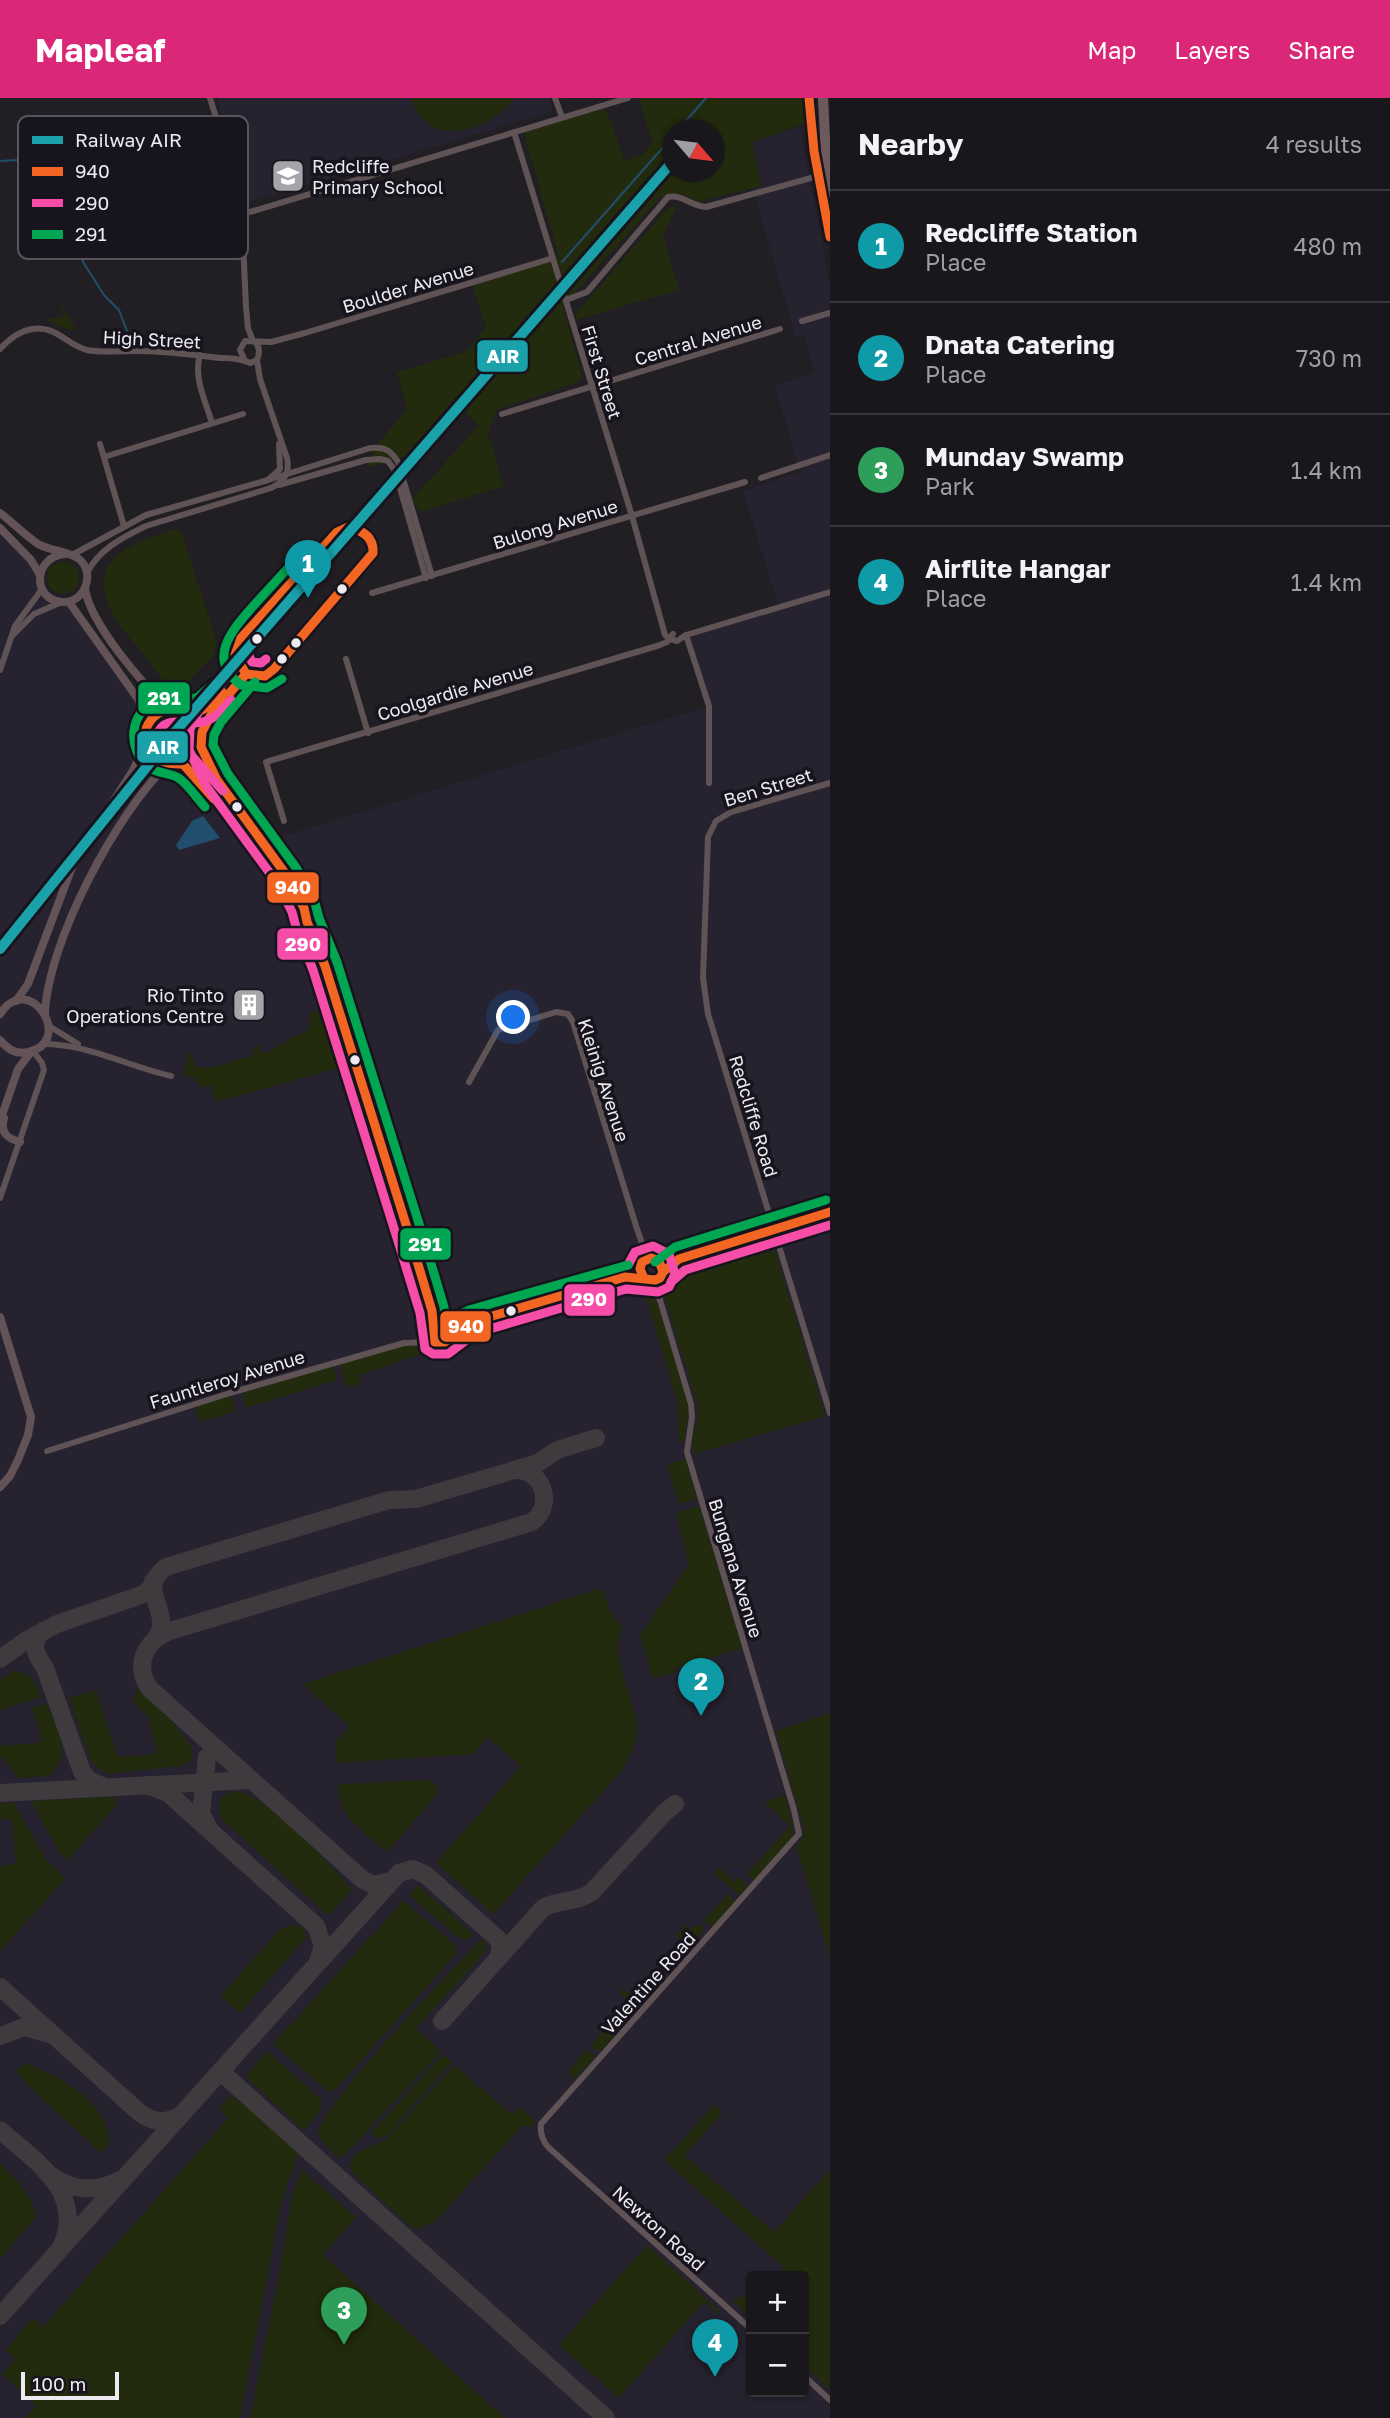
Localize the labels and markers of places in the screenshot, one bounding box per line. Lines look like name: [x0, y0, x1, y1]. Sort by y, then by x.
place label: Redcliffe Primary School: [312, 155, 444, 198]
school or university icon: Redcliffe Primary School: [269, 157, 307, 195]
pin: 1: [285, 540, 331, 598]
unlabelled marker: [335, 582, 349, 596]
unlabelled marker: [250, 632, 264, 646]
unlabelled marker: [289, 636, 303, 650]
unlabelled marker: [275, 652, 289, 666]
unlabelled marker: [230, 800, 244, 814]
place label: Rio Tinto Operations Centre: [66, 984, 224, 1027]
building icon: Rio Tinto Operations Centre: [230, 986, 268, 1024]
unlabelled marker: [348, 1053, 362, 1067]
unlabelled marker: [504, 1304, 518, 1318]
pin: 2: [678, 1658, 724, 1716]
pin: 3: [321, 2287, 367, 2345]
pin: 4: [692, 2319, 738, 2377]

